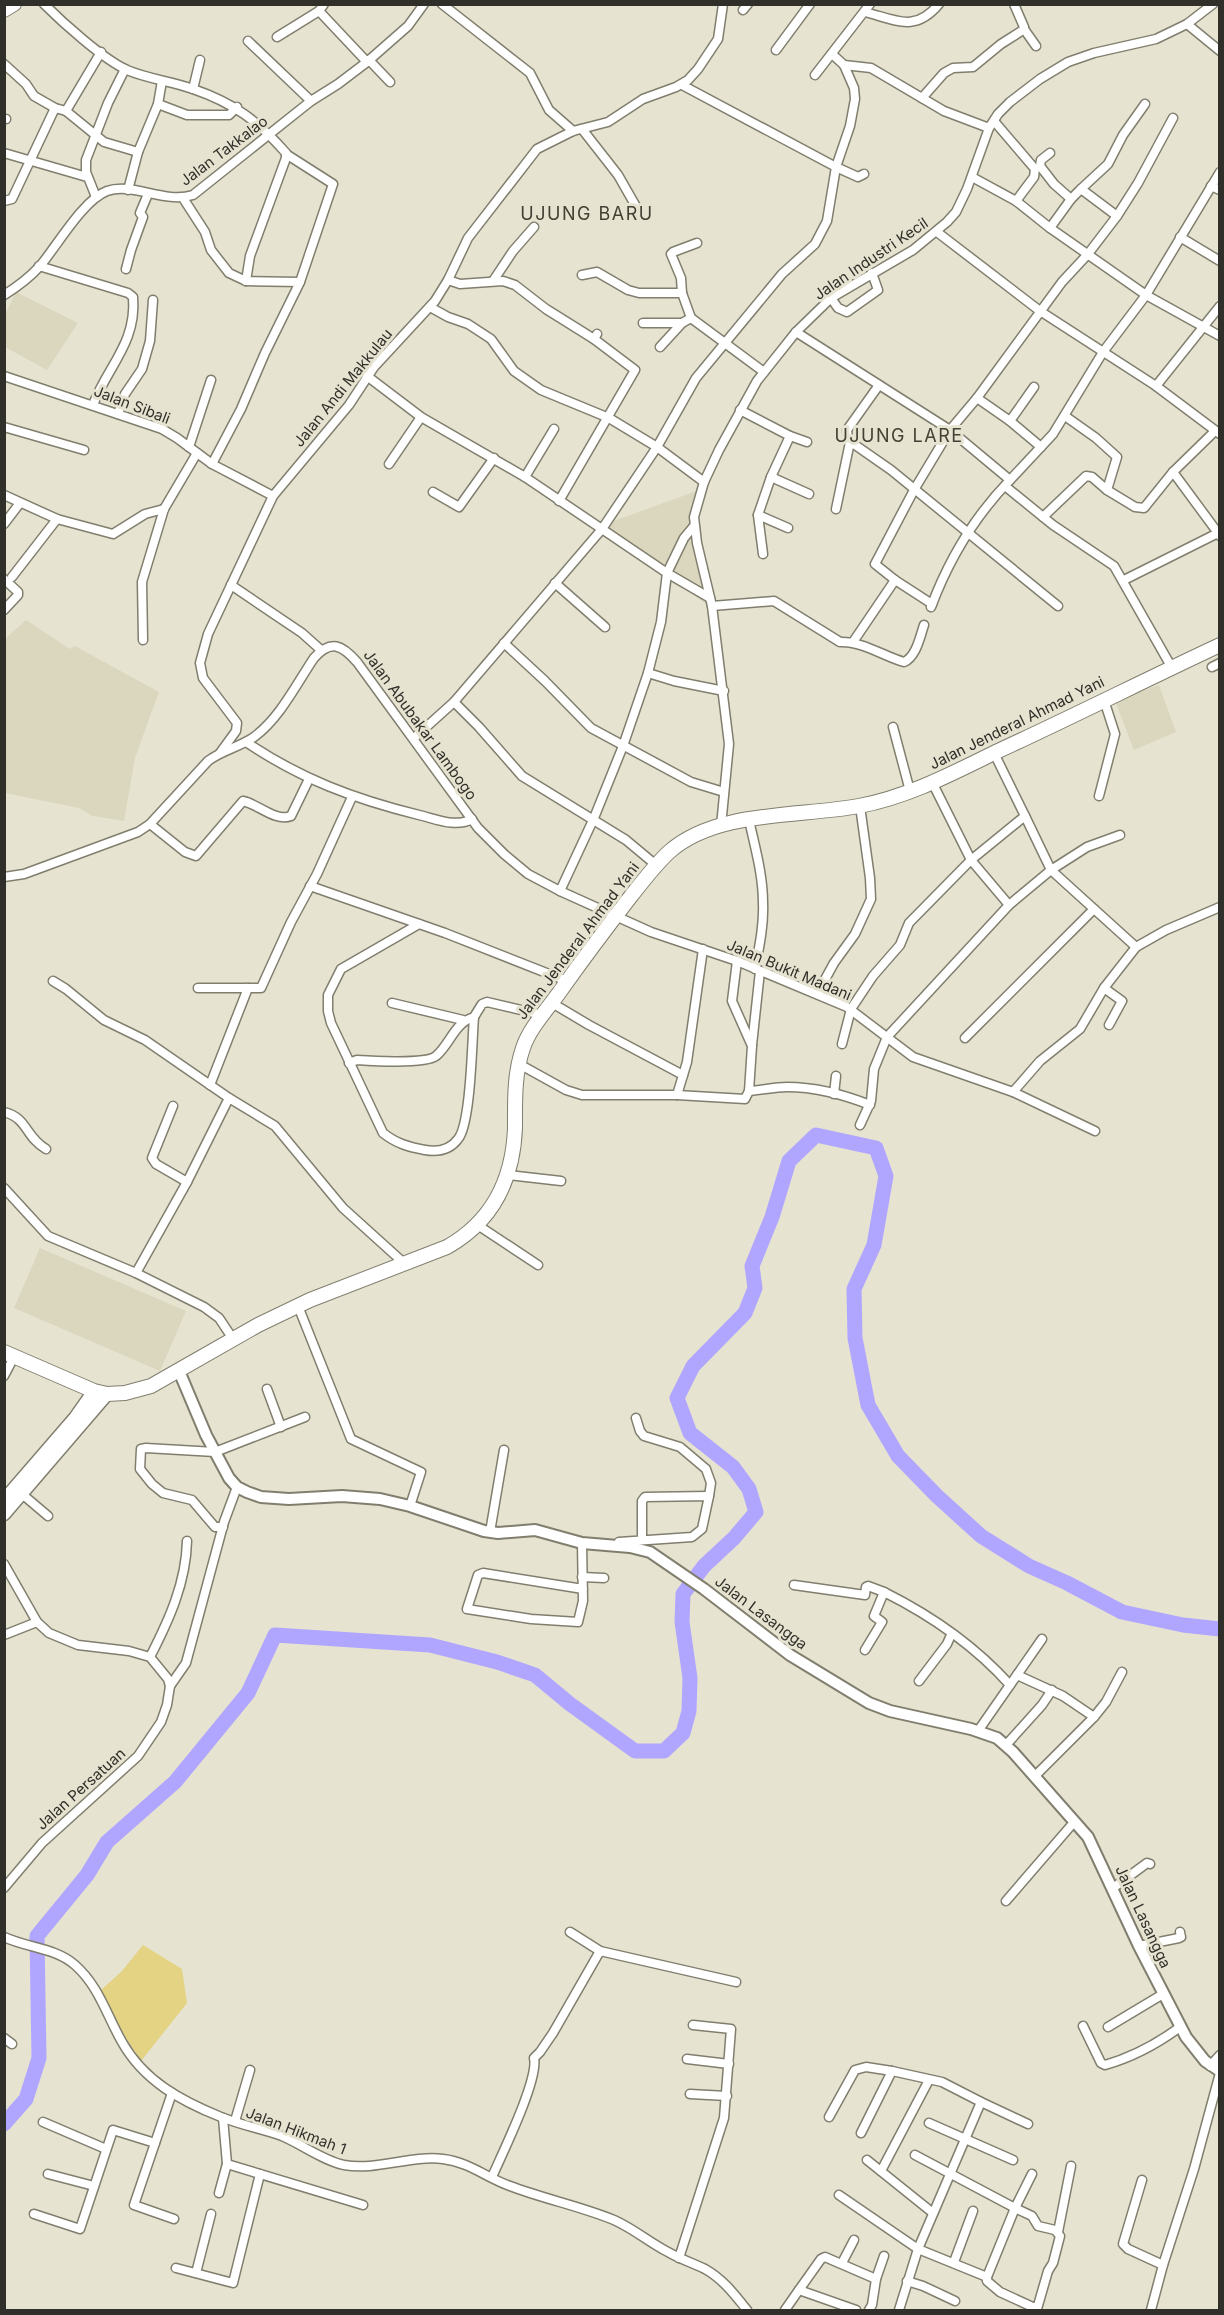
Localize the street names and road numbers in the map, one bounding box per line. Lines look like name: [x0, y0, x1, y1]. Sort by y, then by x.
street label: Jalan Takkalao: [176, 111, 271, 190]
street label: Jalan Industri Kecil: [810, 213, 931, 304]
street label: Jalan Andi Makkulau: [289, 325, 396, 451]
street label: Jalan Sibali: [91, 381, 173, 428]
street label: Jalan Abubakar Lambogo: [359, 646, 481, 804]
street label: Jalan Jenderal Ahmad Yani: [926, 672, 1107, 773]
street label: Jalan Jenderal Ahmad Yani: [512, 858, 643, 1023]
street label: Jalan Bukit Madani: [724, 935, 855, 1004]
street label: Jalan Lasangga: [711, 1572, 811, 1654]
street label: Jalan Persatuan: [32, 1744, 129, 1834]
street label: Jalan Lasangga: [1111, 1862, 1176, 1971]
street label: Jalan Hikmah 1: [243, 2103, 349, 2158]

